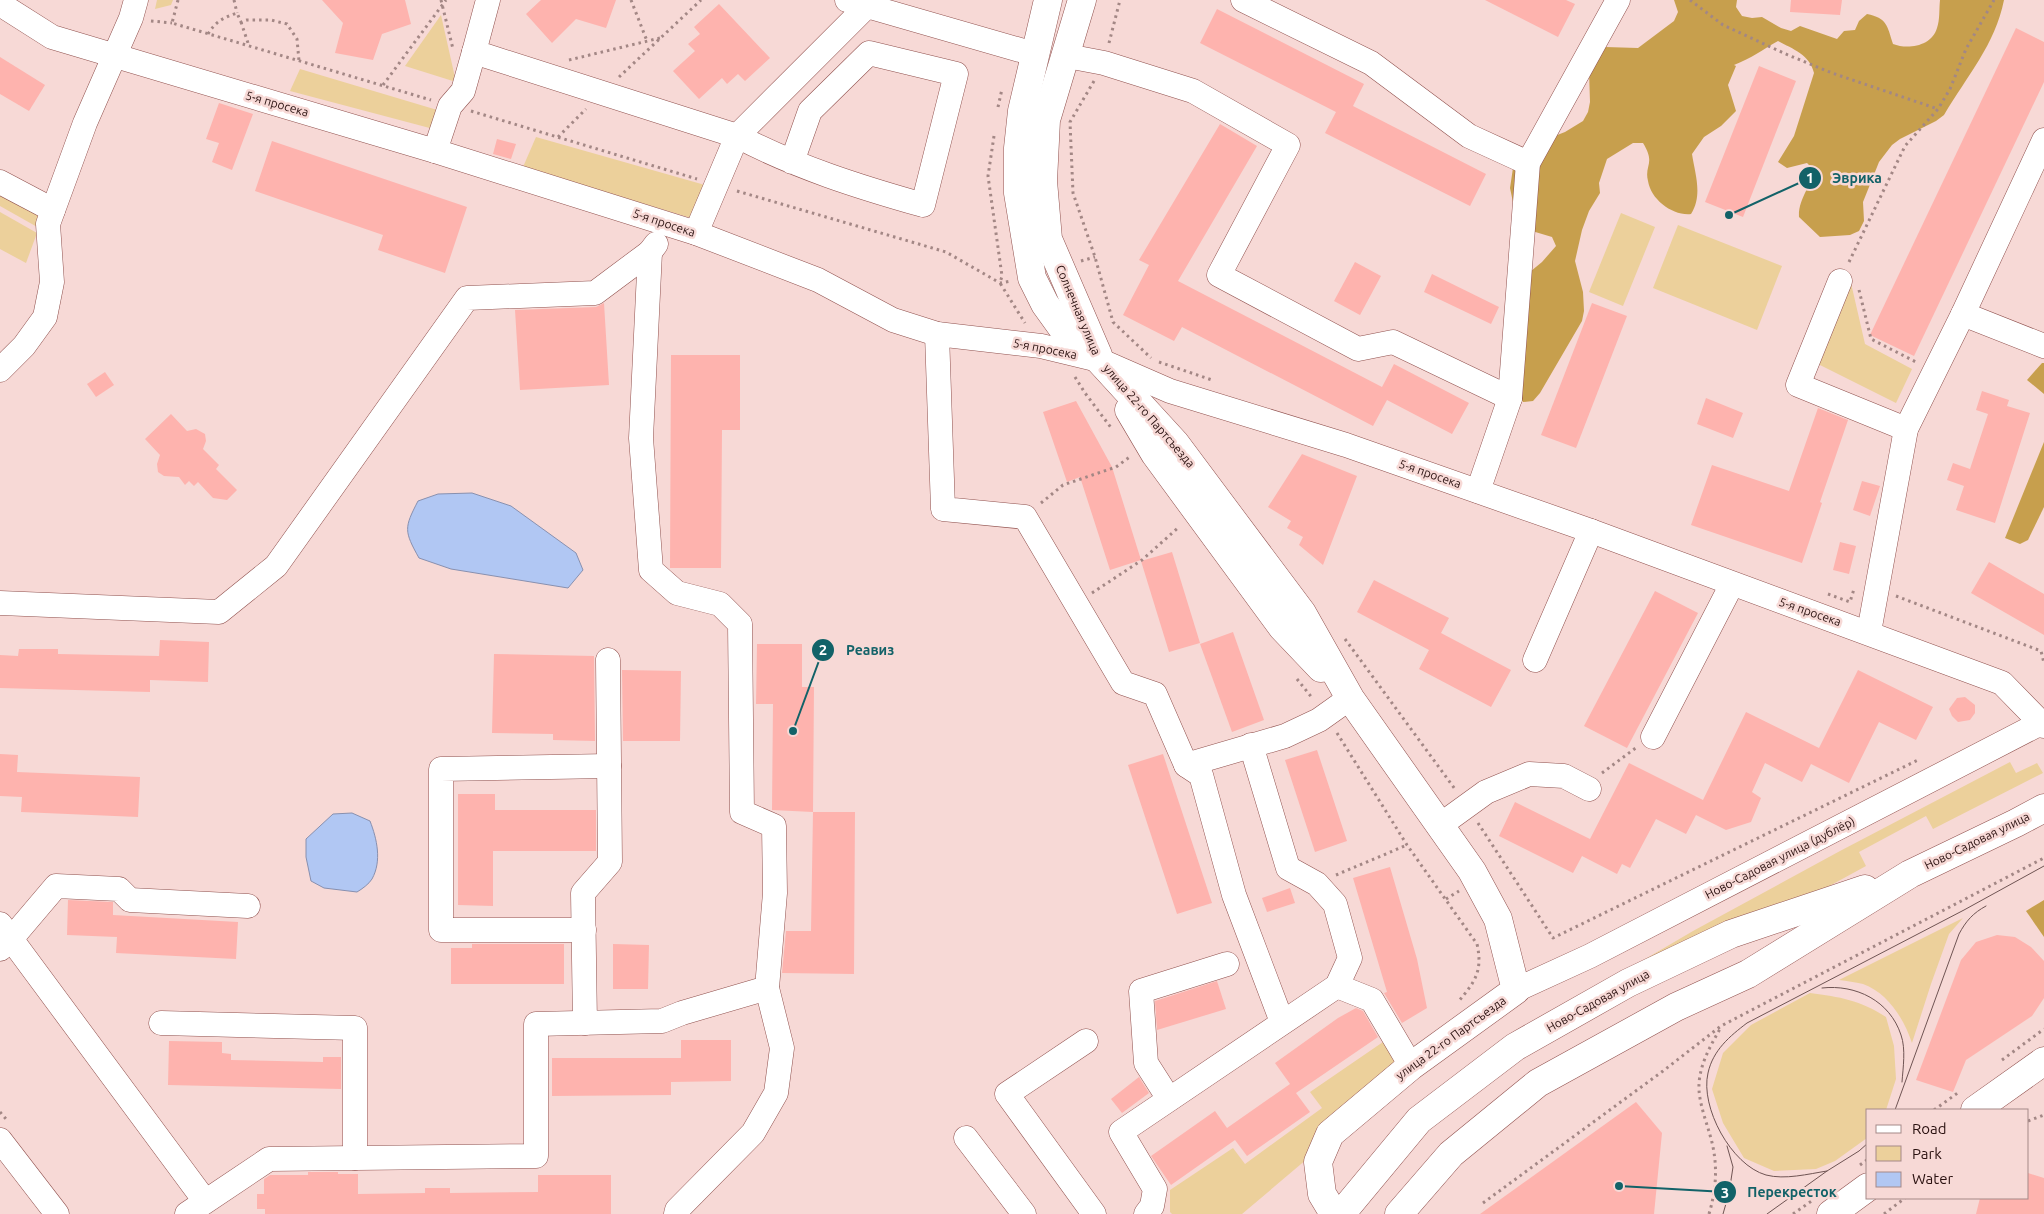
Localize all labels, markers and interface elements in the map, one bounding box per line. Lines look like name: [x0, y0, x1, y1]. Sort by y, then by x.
street label: 5-я просека: [244, 88, 310, 119]
callout: Эврика: [1797, 163, 1892, 192]
text: 1: [1806, 169, 1814, 186]
text: Эврика: [1832, 170, 1882, 186]
street label: 5-я просека: [631, 206, 697, 239]
street label: Солнечная улица: [1054, 263, 1103, 357]
street label: 5-я просека: [1012, 336, 1078, 361]
street label: улица 22-го Партсъезда: [1101, 361, 1198, 470]
street label: 5-я просека: [1397, 457, 1463, 490]
street label: 5-я просека: [1777, 595, 1843, 628]
callout: Реавиз: [810, 636, 904, 665]
text: 2: [819, 641, 827, 658]
text: Реавиз: [846, 642, 894, 658]
street label: Ново-Садовая улица: [1922, 809, 2031, 872]
street label: Ново-Садовая улица (дублёр): [1703, 814, 1857, 902]
street label: Ново-Садовая улица: [1544, 967, 1651, 1034]
street label: улица 22-го Партсъезда: [1393, 993, 1508, 1082]
legend: [1866, 1109, 2029, 1199]
text: Road: [1912, 1120, 1947, 1137]
text: Park: [1912, 1145, 1942, 1162]
text: Water: [1912, 1170, 1953, 1187]
callout: Перекресток: [1712, 1178, 1847, 1207]
text: 3: [1721, 1184, 1729, 1201]
text: Перекресток: [1747, 1184, 1837, 1200]

